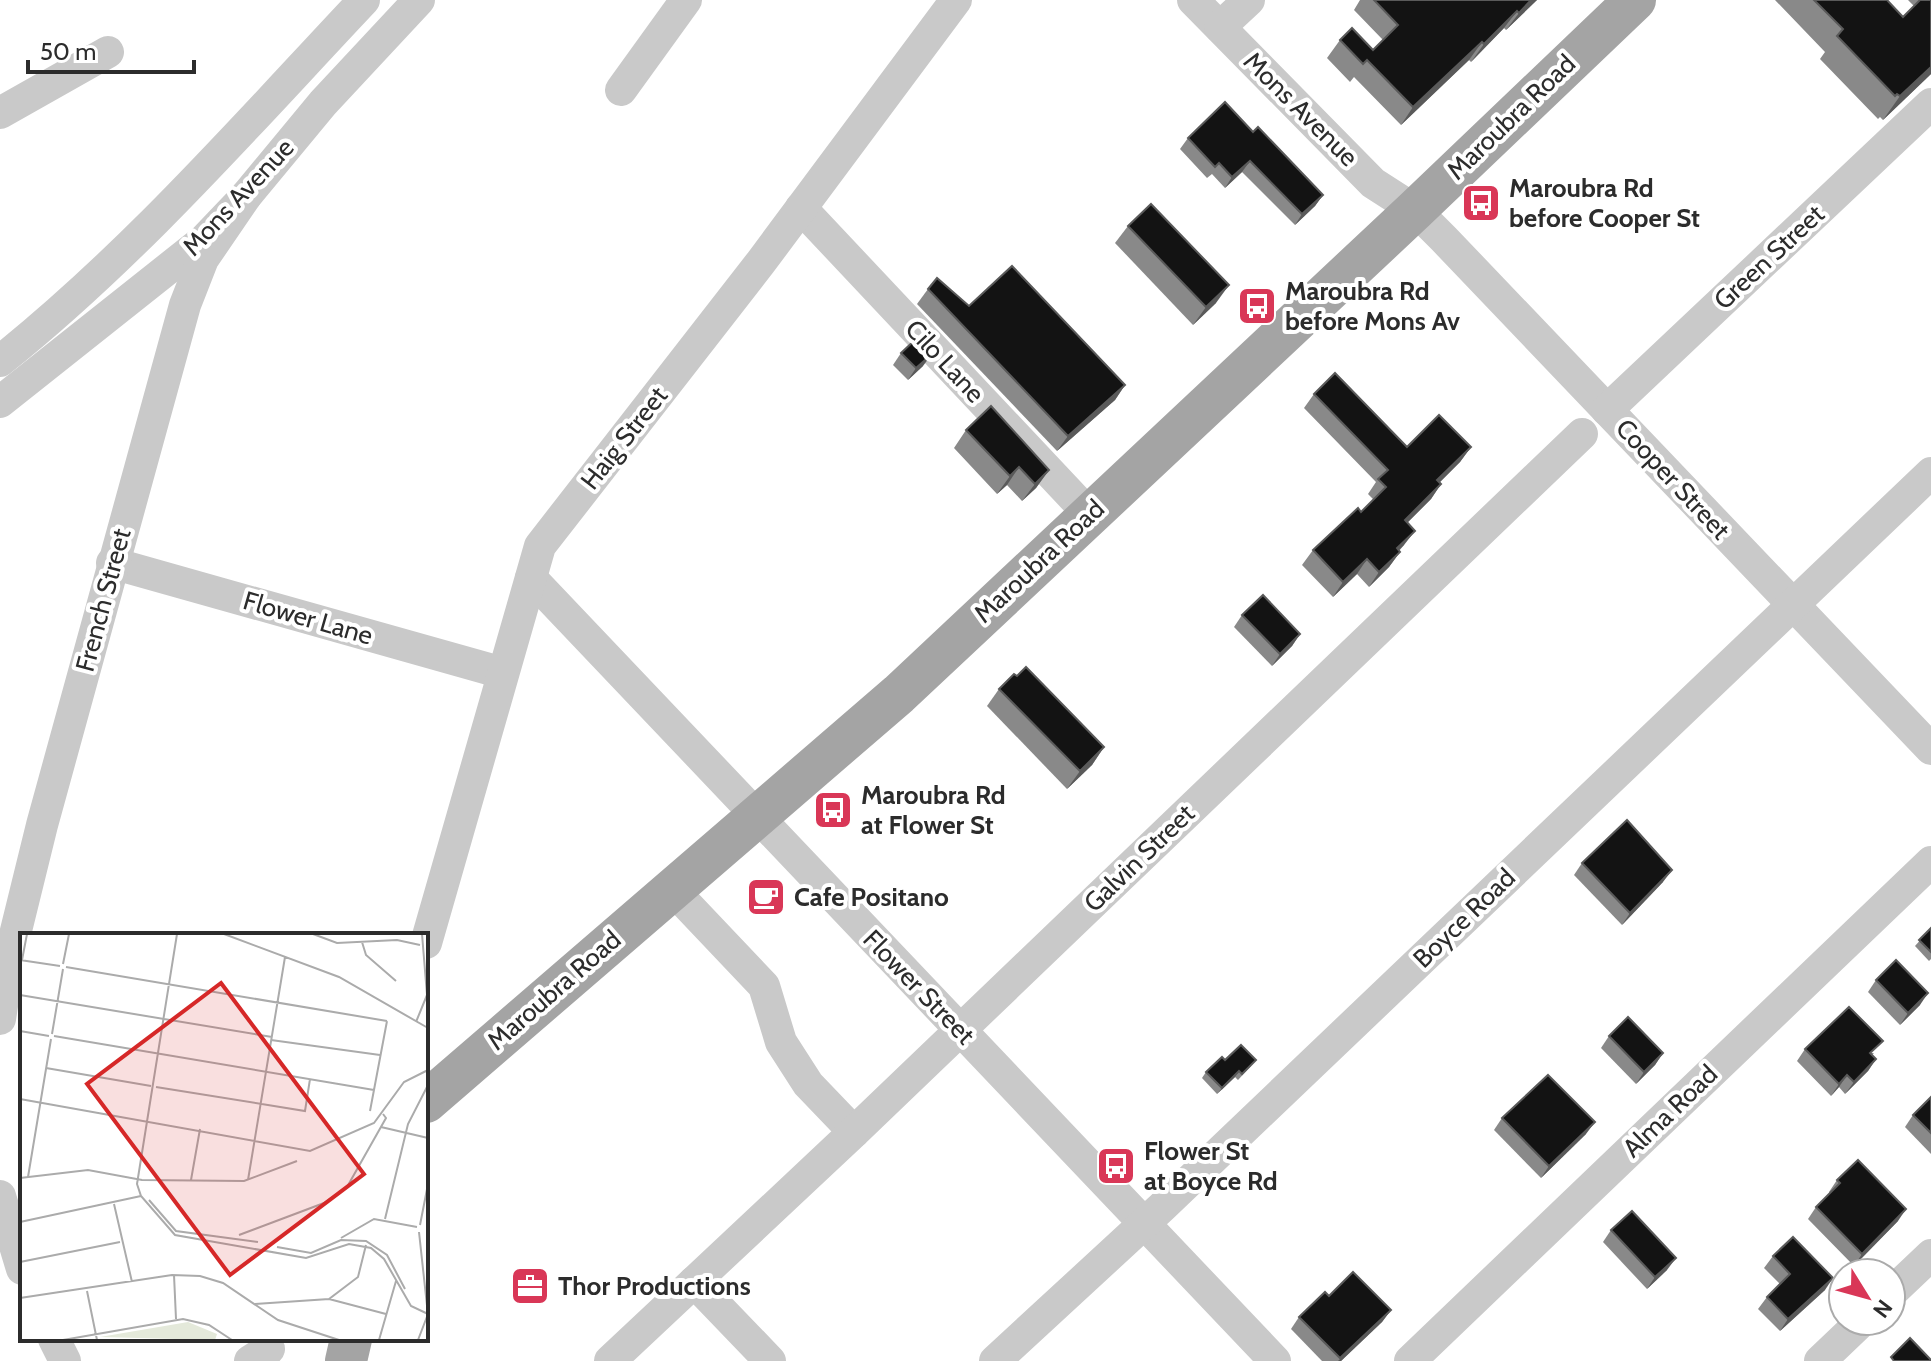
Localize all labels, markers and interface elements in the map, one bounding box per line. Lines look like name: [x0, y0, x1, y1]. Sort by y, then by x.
scale bar: [28, 24, 194, 74]
text: 50 m: [40, 37, 96, 66]
street label: Mons Avenue: [1237, 45, 1365, 173]
street label: Maroubra Road: [1440, 48, 1582, 186]
street label: Mons Avenue: [176, 132, 300, 262]
place label: Maroubra Rd before Cooper St: [1509, 172, 1700, 234]
bus stop icon: Maroubra Rd before Cooper St: [1460, 182, 1502, 224]
street label: Green Street: [1707, 198, 1831, 316]
place label: Maroubra Rd before Mons Av: [1285, 275, 1460, 337]
bus stop icon: Maroubra Rd before Mons Av: [1236, 285, 1278, 327]
street label: Cilo Lane: [899, 313, 991, 409]
street label: Haig Street: [574, 380, 674, 496]
street label: Cooper Street: [1609, 412, 1737, 546]
street label: Maroubra Road: [967, 493, 1111, 629]
street label: French Street: [69, 525, 138, 675]
street label: Flower Lane: [240, 584, 376, 652]
place label: Maroubra Rd at Flower St: [861, 779, 1006, 841]
bus stop icon: Maroubra Rd at Flower St: [812, 789, 854, 831]
street label: Galvin Street: [1077, 797, 1201, 919]
street label: Boyce Road: [1406, 861, 1522, 975]
cafe icon: Cafe Positano: [745, 876, 787, 918]
place label: Cafe Positano: [794, 881, 949, 913]
street label: Maroubra Road: [481, 923, 627, 1057]
street label: Flower Street: [857, 923, 982, 1051]
inset map: [20, 933, 428, 1341]
street label: Alma Road: [1616, 1058, 1724, 1164]
place label: Flower St at Boyce Rd: [1144, 1135, 1278, 1197]
bus stop icon: Flower St at Boyce Rd: [1095, 1145, 1137, 1187]
north arrow: [1827, 1257, 1907, 1337]
office icon: Thor Productions: [509, 1265, 551, 1307]
place label: Thor Productions: [558, 1270, 751, 1302]
text: N: [1867, 1294, 1898, 1323]

